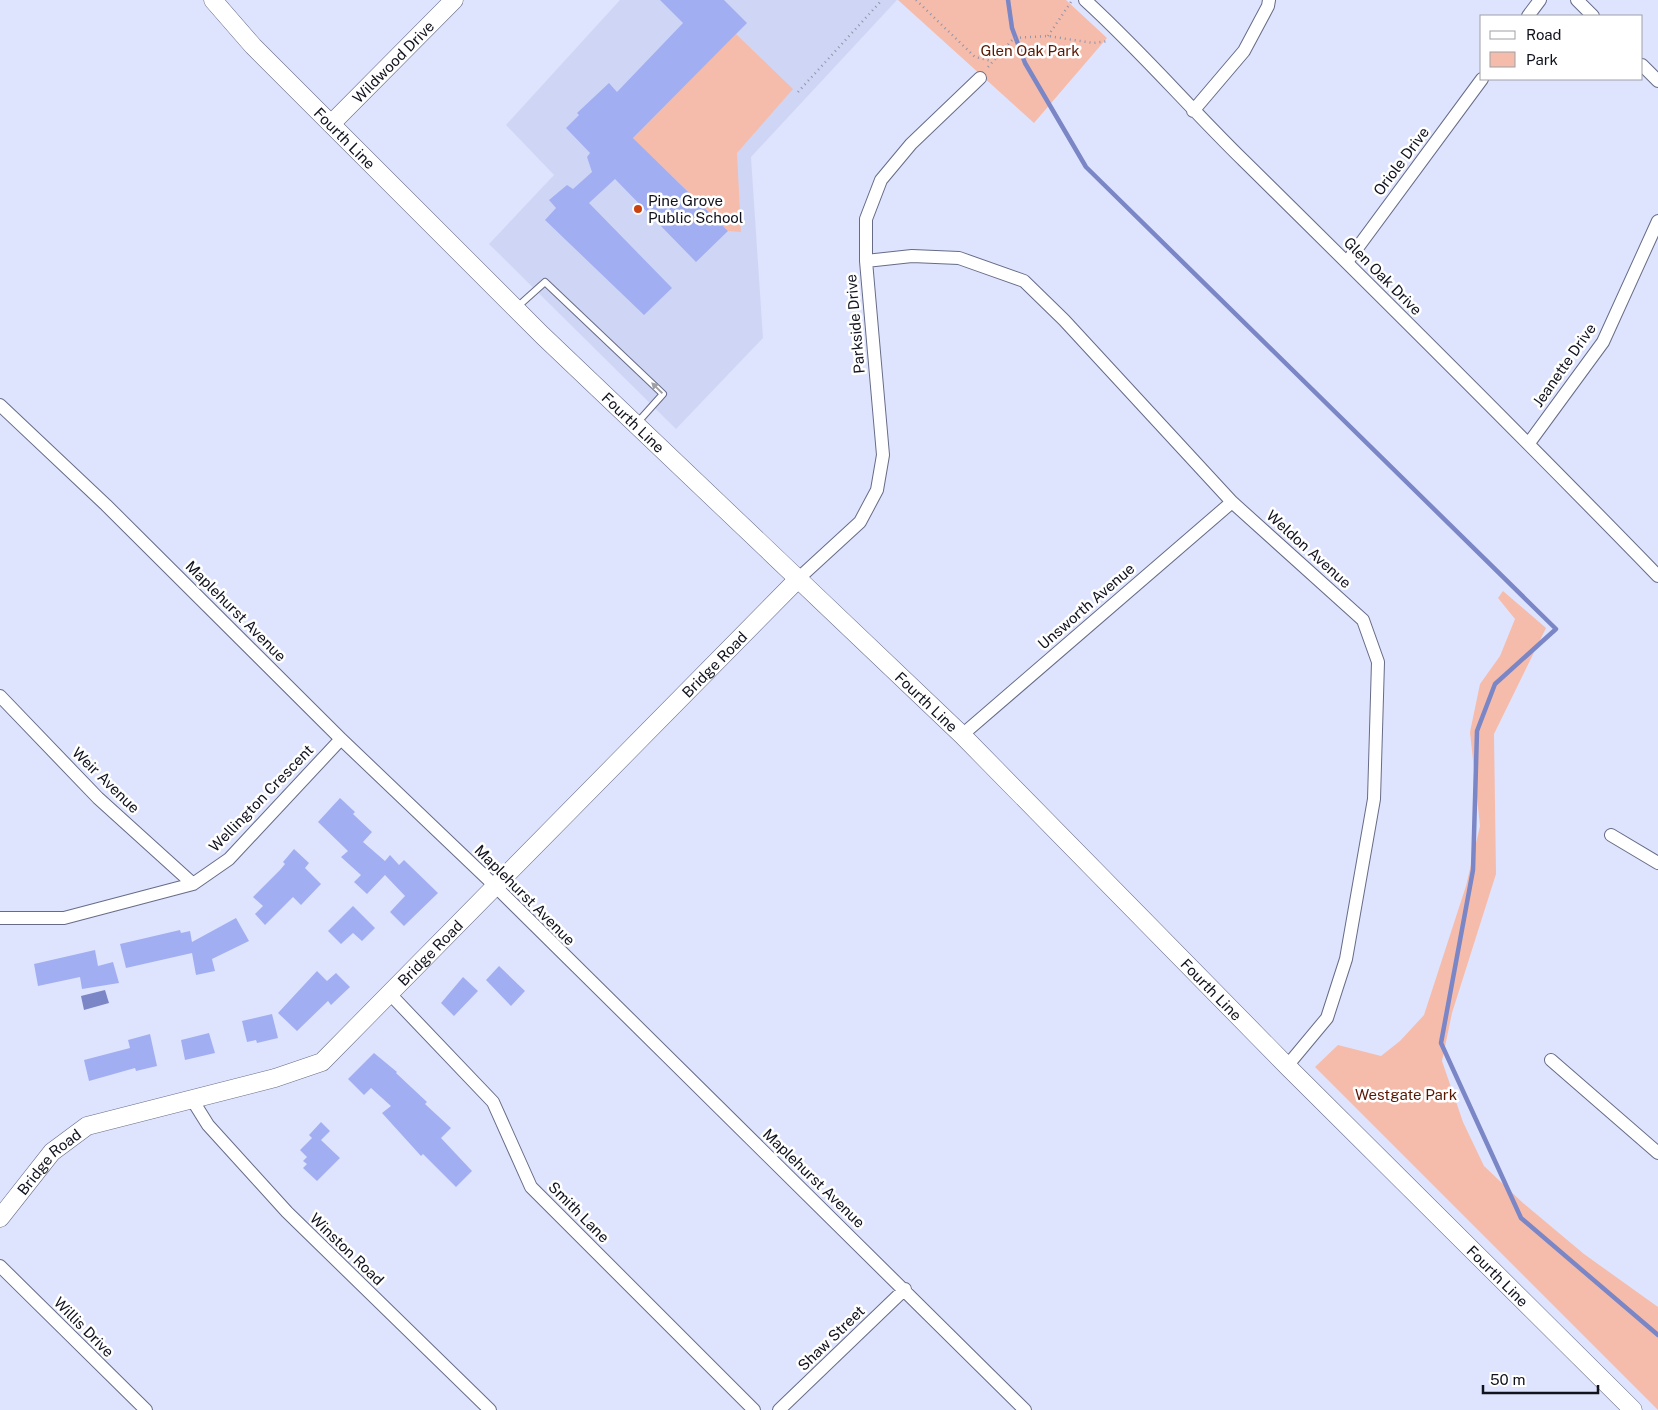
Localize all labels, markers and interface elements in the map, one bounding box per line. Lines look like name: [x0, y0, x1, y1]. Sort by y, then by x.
legend: [1480, 15, 1643, 80]
street label: Wildwood Drive: [349, 17, 437, 106]
text: Road: [1526, 26, 1562, 43]
park label: Glen Oak Park: [980, 42, 1080, 59]
text: Park: [1526, 51, 1558, 68]
street label: Fourth Line: [311, 104, 379, 172]
street label: Oriole Drive: [1370, 124, 1432, 198]
place label: Pine Grove Public School: [648, 192, 743, 226]
marker: Pine Grove Public School: [632, 203, 644, 215]
street label: Glen Oak Drive: [1341, 234, 1425, 318]
street label: Parkside Drive: [842, 273, 868, 375]
street label: Jeanette Drive: [1529, 320, 1599, 410]
one-way arrow: [651, 382, 663, 394]
street label: Fourth Line: [599, 389, 668, 456]
street label: Weldon Avenue: [1263, 507, 1355, 591]
street label: Maplehurst Avenue: [182, 557, 290, 665]
street label: Unsworth Avenue: [1034, 560, 1138, 652]
street label: Bridge Road: [678, 628, 750, 700]
street label: Fourth Line: [892, 668, 961, 735]
street label: Wellington Crescent: [206, 741, 317, 855]
street label: Weir Avenue: [69, 744, 143, 816]
street label: Maplehurst Avenue: [471, 841, 579, 949]
street label: Bridge Road: [394, 916, 466, 989]
street label: Fourth Line: [1178, 955, 1246, 1024]
park label: Westgate Park: [1355, 1086, 1457, 1103]
street label: Bridge Road: [13, 1125, 84, 1198]
street label: Maplehurst Avenue: [760, 1125, 868, 1231]
street label: Smith Lane: [545, 1178, 613, 1246]
street label: Winston Road: [307, 1210, 387, 1288]
street label: Fourth Line: [1464, 1242, 1532, 1310]
street label: Willis Drive: [51, 1294, 117, 1360]
street label: Shaw Street: [794, 1302, 868, 1374]
scale bar: [1483, 1362, 1598, 1394]
text: 50 m: [1490, 1371, 1525, 1388]

